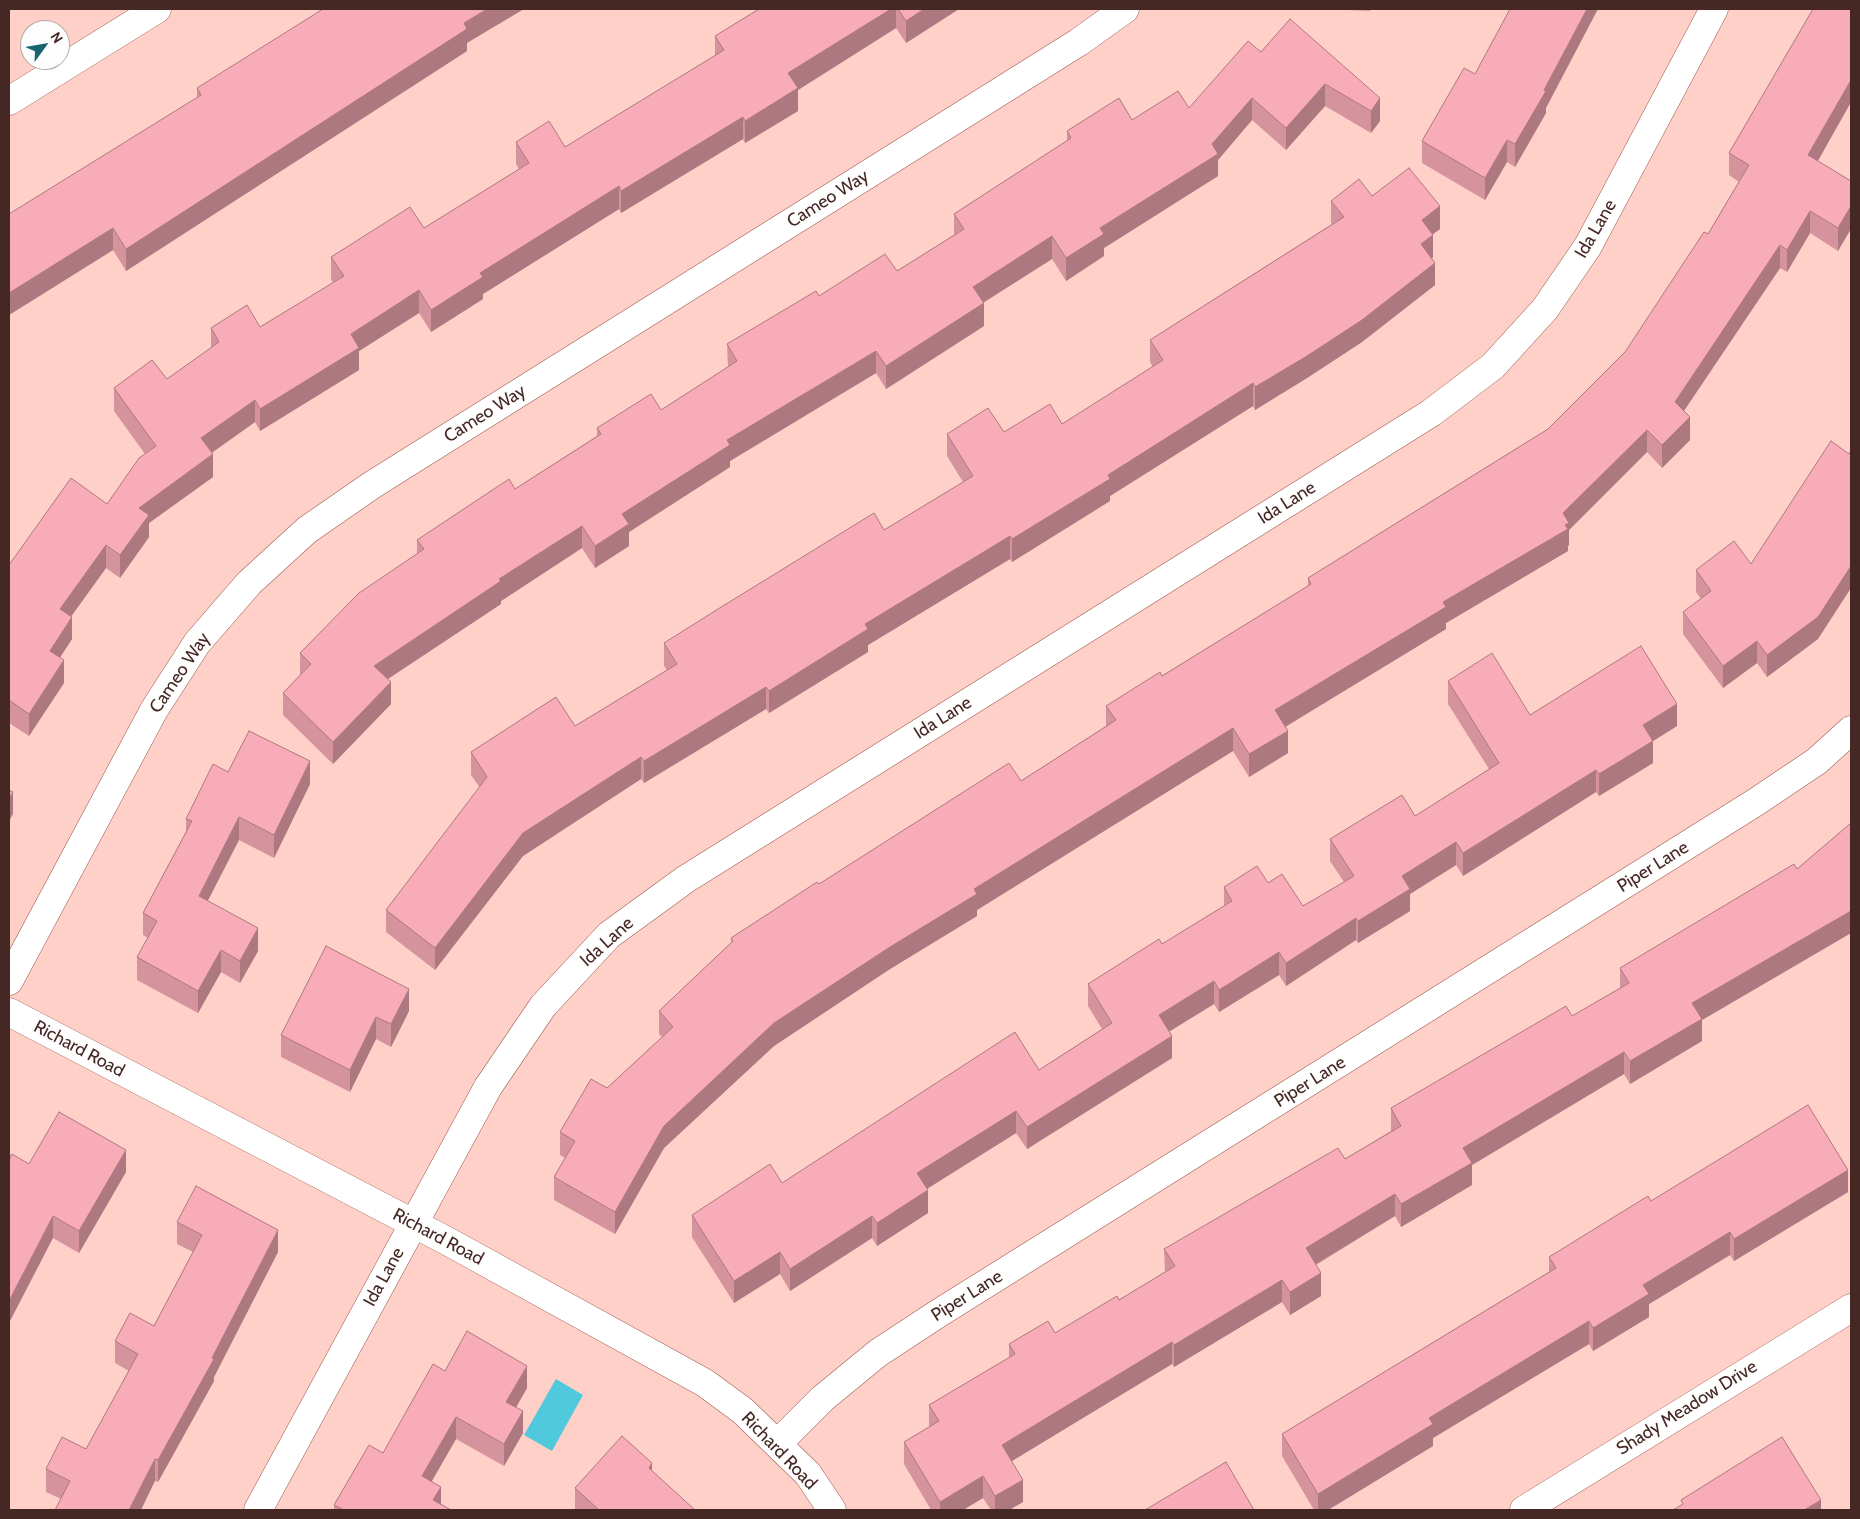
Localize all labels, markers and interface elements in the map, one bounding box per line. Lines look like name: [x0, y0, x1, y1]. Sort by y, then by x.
north arrow: [20, 20, 70, 70]
text: N: [47, 29, 67, 47]
street label: Cameo Way: [783, 165, 873, 233]
street label: Ida Lane: [1571, 196, 1621, 262]
street label: Cameo Way: [440, 380, 530, 448]
street label: Ida Lane: [1254, 477, 1320, 529]
street label: Cameo Way: [145, 629, 215, 717]
street label: Ida Lane: [910, 692, 976, 744]
street label: Piper Lane: [1613, 837, 1693, 897]
street label: Ida Lane: [576, 913, 638, 971]
street label: Richard Road: [30, 1016, 128, 1082]
street label: Piper Lane: [1270, 1052, 1350, 1112]
street label: Richard Road: [389, 1204, 487, 1270]
street label: Ida Lane: [359, 1244, 409, 1310]
street label: Piper Lane: [927, 1266, 1007, 1326]
street label: Shady Meadow Drive: [1613, 1356, 1761, 1460]
street label: Richard Road: [737, 1408, 821, 1494]

